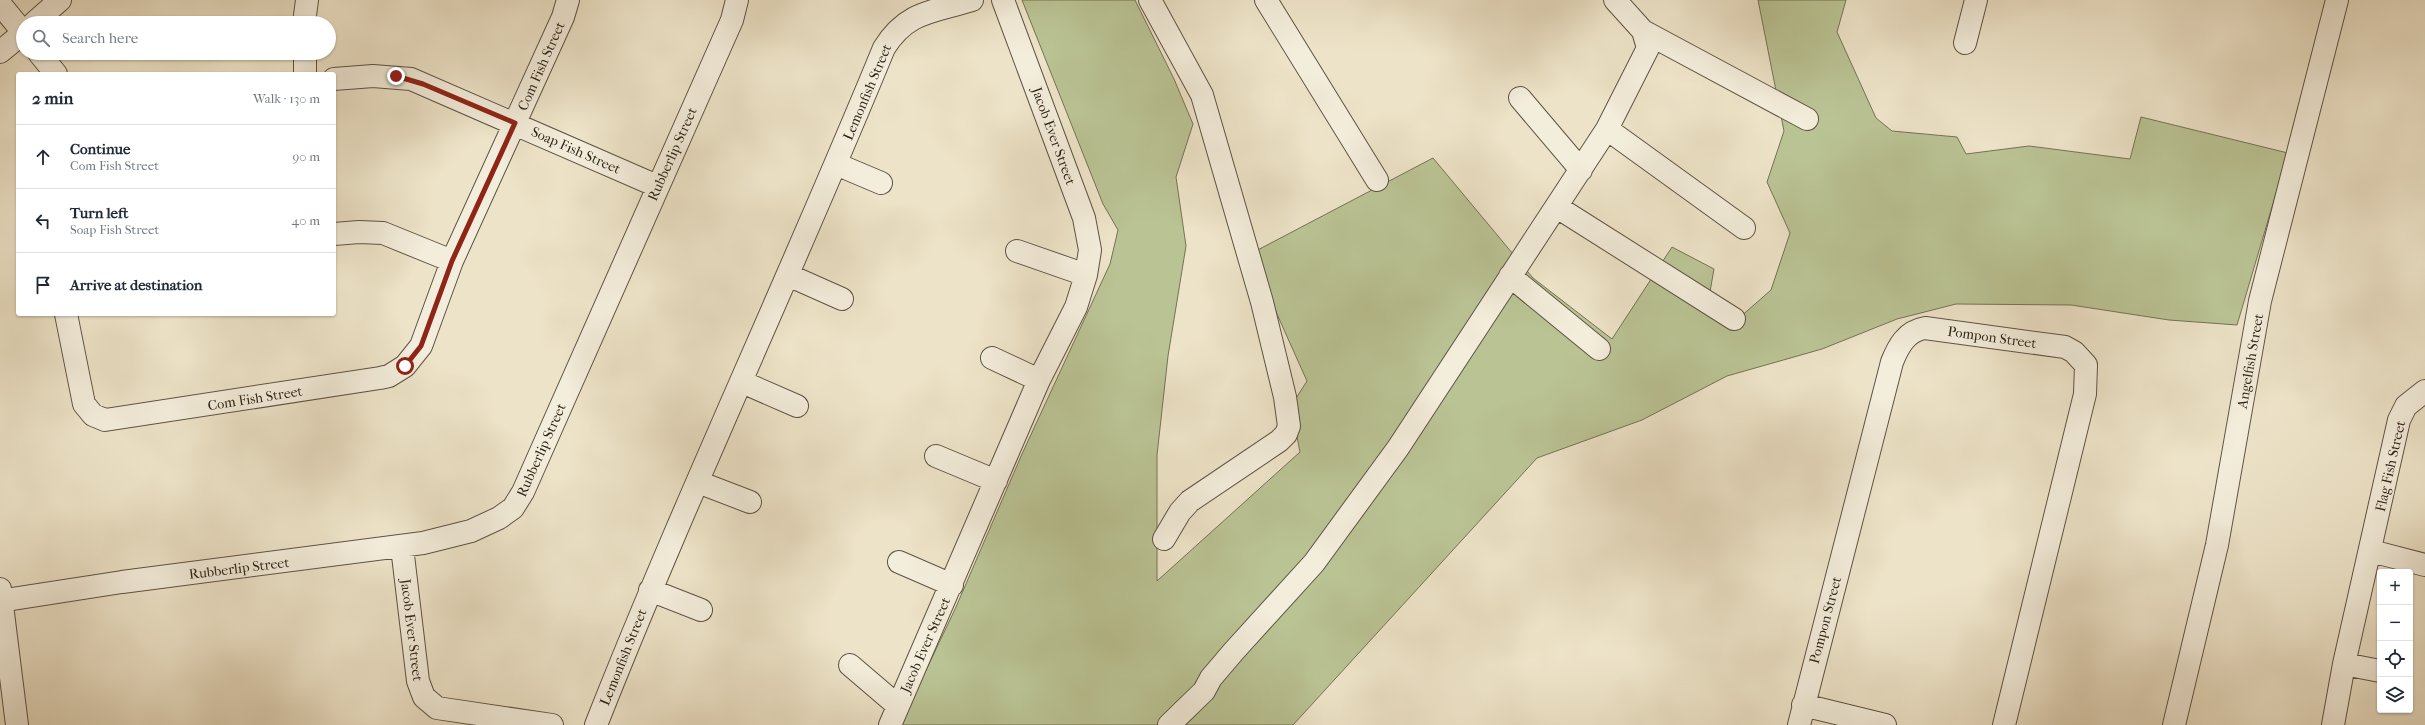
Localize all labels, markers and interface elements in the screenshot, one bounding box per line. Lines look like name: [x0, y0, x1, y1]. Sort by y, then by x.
search box: [16, 16, 336, 60]
street label: Com Fish Street: [514, 19, 569, 113]
icon: search: [30, 27, 52, 49]
text: Search here: [62, 29, 138, 47]
street label: Lemonfish Street: [840, 42, 895, 143]
route end: [387, 67, 405, 85]
street label: Jacob Ever Street: [1028, 84, 1079, 187]
text: 2 min: [32, 88, 73, 108]
text: Walk · 130 m: [253, 91, 320, 106]
street label: Rubberlip Street: [644, 105, 701, 204]
street label: Soap Fish Street: [528, 123, 623, 178]
text: Continue: [70, 140, 130, 158]
icon: ahead: [32, 146, 54, 168]
text: 90 m: [292, 149, 320, 164]
text: Com Fish Street: [70, 158, 159, 173]
text: Turn left: [70, 204, 128, 222]
icon: left: [32, 210, 54, 232]
text: 40 m: [292, 213, 320, 228]
text: Soap Fish Street: [70, 222, 159, 237]
icon: arrive: [32, 274, 54, 296]
text: Arrive at destination: [70, 276, 202, 294]
street label: Angelfish Street: [2234, 312, 2267, 411]
street label: Pompon Street: [1946, 323, 2037, 352]
route start: [396, 357, 414, 375]
street label: Com Fish Street: [207, 383, 304, 414]
street label: Rubberlip Street: [513, 401, 570, 500]
street label: Flag Fish Street: [2372, 419, 2409, 513]
street label: Rubberlip Street: [188, 554, 290, 583]
map controls: [2377, 569, 2413, 713]
button: +: [2377, 569, 2413, 605]
street label: Pompon Street: [1806, 575, 1845, 666]
street label: Jacob Ever Street: [397, 577, 426, 682]
street label: Jacob Ever Street: [896, 595, 954, 697]
button: −: [2377, 605, 2413, 641]
street label: Lemonfish Street: [596, 606, 651, 708]
button: locate: [2377, 641, 2413, 677]
button: layers: [2377, 677, 2413, 713]

